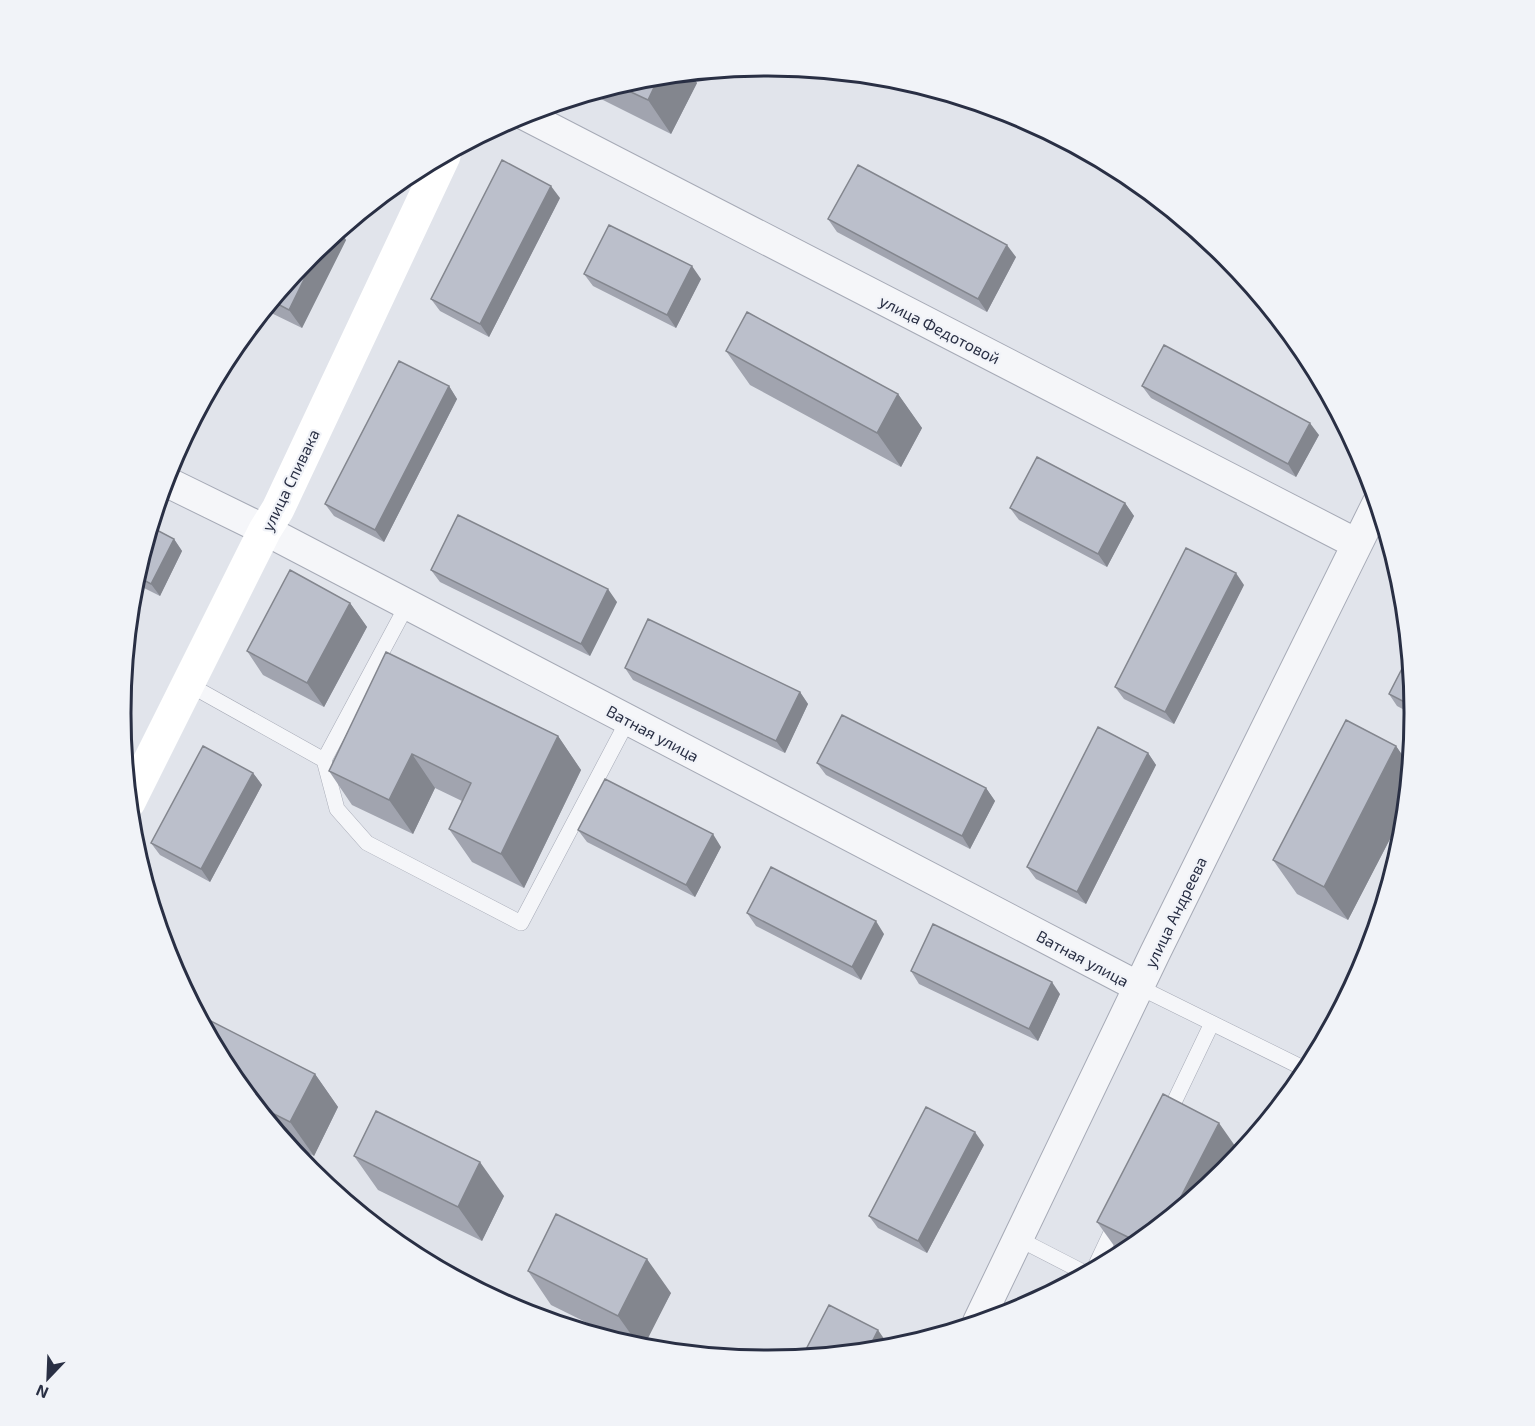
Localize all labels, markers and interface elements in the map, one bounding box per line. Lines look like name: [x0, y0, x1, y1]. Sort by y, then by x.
street label: улица Федотовой: [876, 290, 1003, 368]
street label: улица Спивака: [257, 426, 324, 535]
street label: Ватная улица: [603, 701, 702, 766]
street label: улица Андреева: [1140, 853, 1211, 971]
street label: Ватная улица: [1033, 926, 1132, 991]
north arrow: [18, 1348, 78, 1408]
text: N: [33, 1381, 51, 1403]

